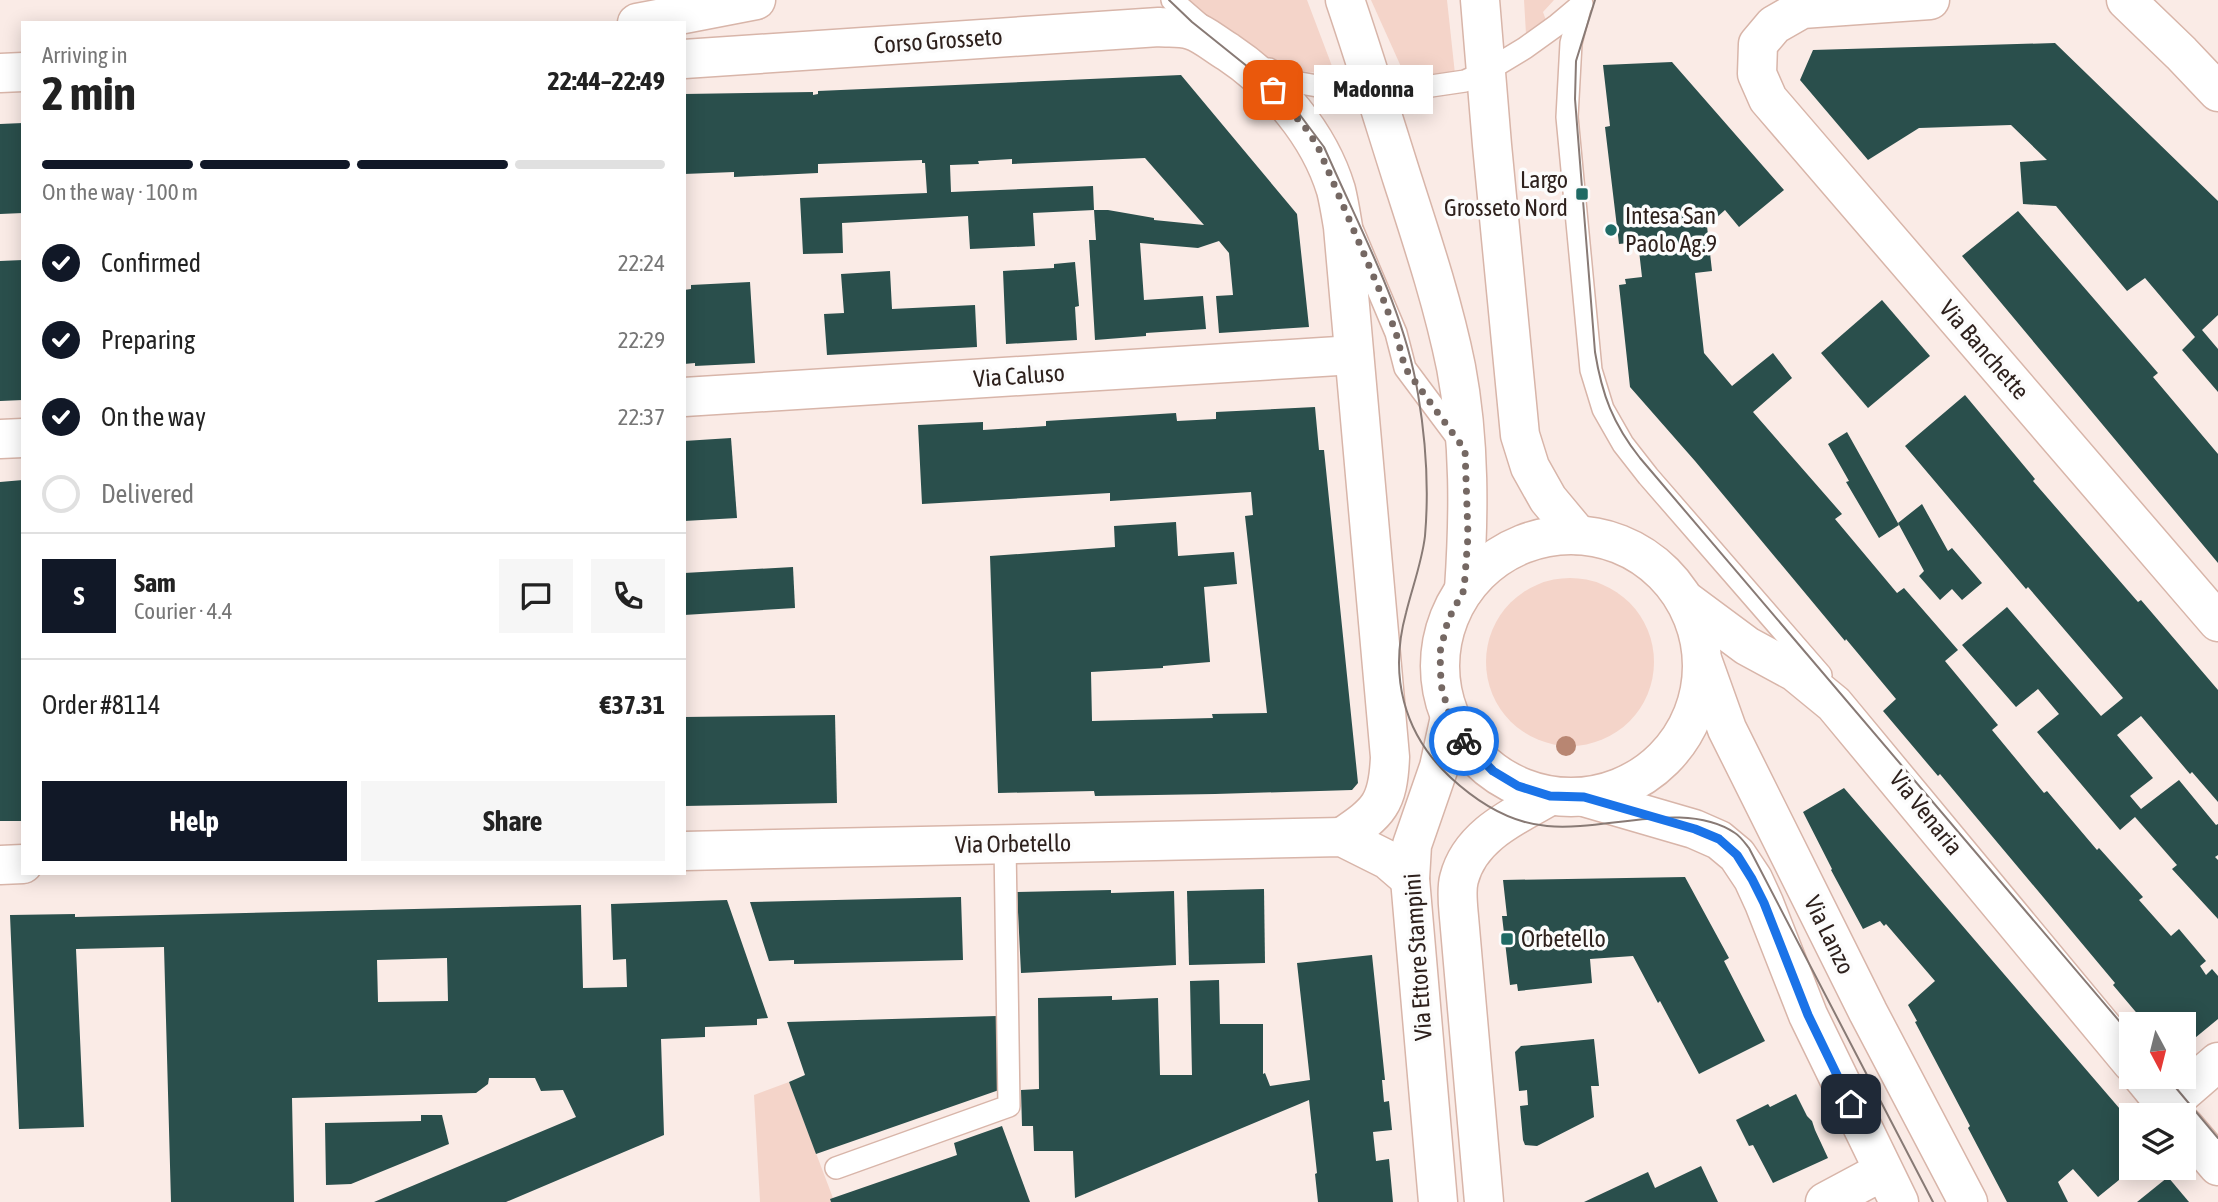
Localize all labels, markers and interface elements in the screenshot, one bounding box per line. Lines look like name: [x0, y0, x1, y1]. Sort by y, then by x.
street label: Corso Grosseto: [873, 23, 1003, 58]
text: Arriving in: [42, 42, 128, 68]
pin: [1243, 60, 1303, 120]
text: 22:44–22:49: [548, 66, 665, 96]
callout: Madonna: [1315, 66, 1434, 114]
text: 2 min: [42, 67, 136, 120]
icon: bag: [1254, 71, 1292, 109]
text: Madonna: [1333, 76, 1414, 102]
place label: Largo Grosseto Nord: [1444, 166, 1568, 221]
text: On the way · 100 m: [42, 179, 198, 205]
marker: Largo Grosseto Nord: [1574, 186, 1590, 202]
place label: Intesa San Paolo Ag.9: [1625, 202, 1717, 257]
marker: Intesa San Paolo Ag.9: [1603, 222, 1619, 238]
icon: check: [42, 244, 80, 282]
text: Confirmed: [101, 248, 201, 278]
text: 22:24: [618, 250, 665, 276]
street label: Via Banchette: [1934, 295, 2035, 404]
icon: check: [42, 321, 80, 359]
text: Preparing: [101, 325, 195, 355]
text: 22:29: [618, 327, 665, 353]
street label: Via Caluso: [972, 359, 1065, 392]
icon: check: [42, 398, 80, 436]
text: On the way: [101, 402, 206, 432]
text: 22:37: [618, 404, 665, 430]
text: Delivered: [101, 479, 194, 509]
button: chat: [499, 559, 573, 633]
button: phone: [591, 559, 665, 633]
text: Sam: [134, 568, 176, 598]
text: S: [74, 581, 84, 611]
text: Courier · 4.4: [134, 598, 233, 624]
text: Order #8114: [42, 690, 161, 720]
text: €37.31: [600, 690, 665, 720]
courier: [1429, 706, 1499, 776]
icon: bike: [1445, 722, 1483, 760]
street label: Via Venaria: [1884, 765, 1968, 860]
button: Help: [42, 781, 347, 861]
button: Share: [361, 781, 665, 861]
street label: Via Orbetello: [955, 829, 1071, 858]
street label: Via Ettore Stampini: [1398, 873, 1437, 1042]
street label: Via Lanzo: [1799, 891, 1860, 978]
place label: Orbetello: [1521, 925, 1606, 952]
marker: Orbetello: [1499, 931, 1515, 947]
north arrow: [2119, 1012, 2196, 1088]
map controls: [2119, 1012, 2196, 1180]
pin: [1821, 1074, 1881, 1134]
icon: home: [1832, 1085, 1870, 1123]
button: layers: [2119, 1103, 2196, 1180]

